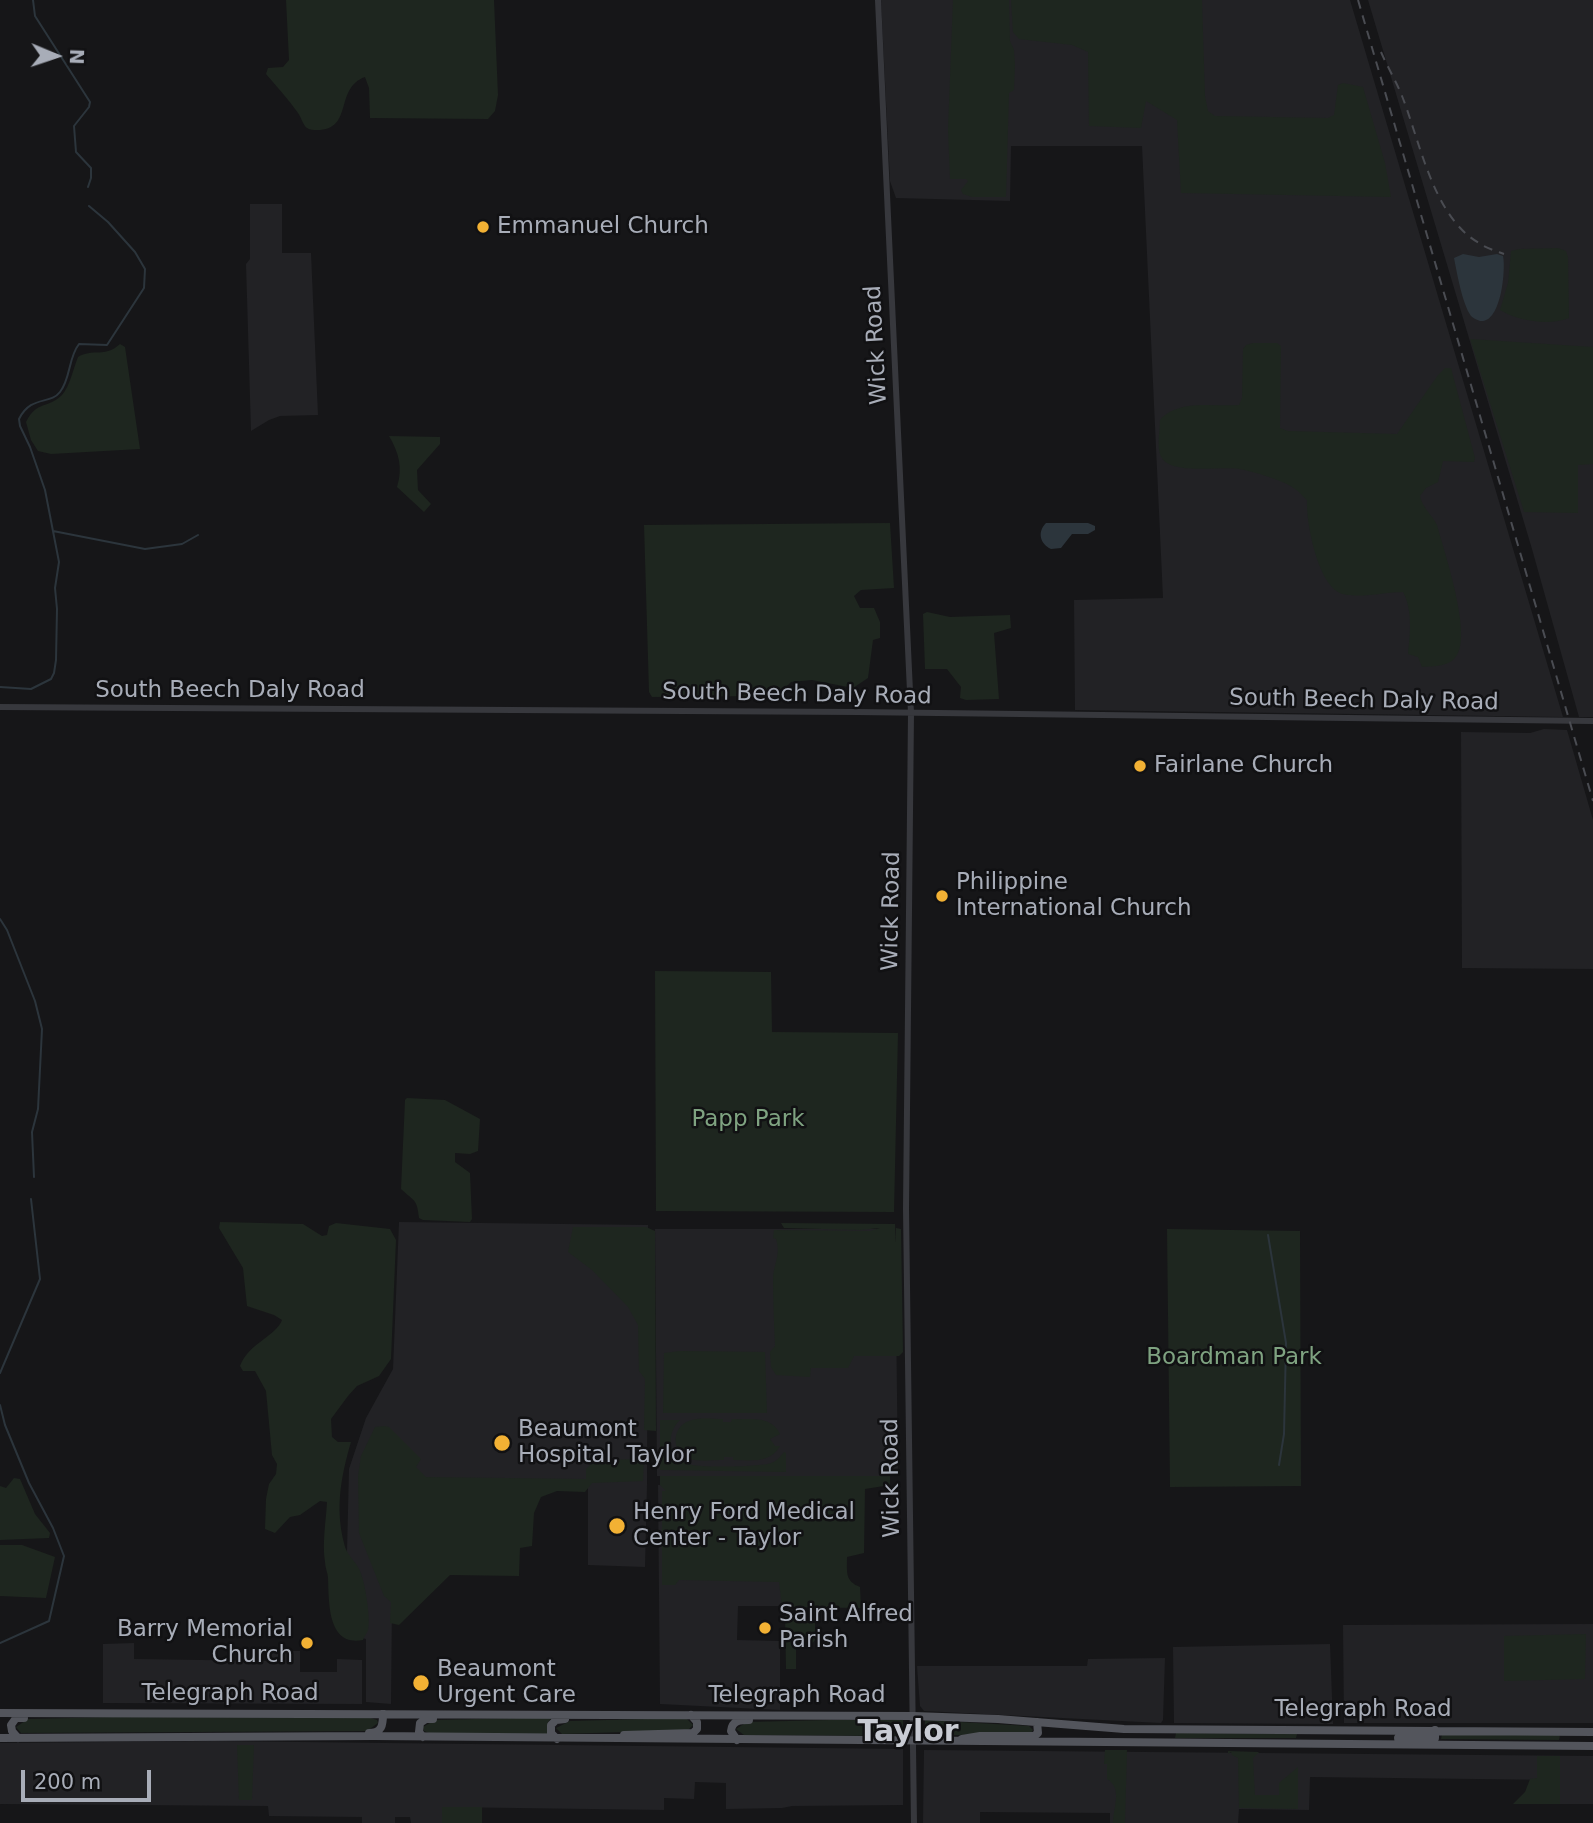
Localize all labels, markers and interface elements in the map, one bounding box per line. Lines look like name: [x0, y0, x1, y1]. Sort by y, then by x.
north arrow: [21, 21, 91, 91]
text: N: [66, 48, 88, 65]
place label: Emmanuel Church: [497, 213, 709, 241]
marker: Emmanuel Church: [475, 219, 491, 235]
street label: Wick Road: [860, 285, 894, 405]
street label: South Beech Daly Road: [95, 677, 365, 705]
street label: South Beech Daly Road: [662, 679, 932, 711]
street label: South Beech Daly Road: [1229, 685, 1499, 717]
place label: Fairlane Church: [1154, 752, 1333, 780]
marker: Fairlane Church: [1132, 758, 1148, 774]
street label: Wick Road: [877, 851, 907, 971]
place label: Philippine International Church: [956, 869, 1191, 923]
marker: Philippine International Church: [934, 888, 950, 904]
park label: Papp Park: [691, 1106, 805, 1134]
park label: Boardman Park: [1146, 1344, 1322, 1372]
place label: Beaumont Hospital, Taylor: [518, 1416, 694, 1470]
street label: Wick Road: [877, 1418, 907, 1538]
marker: Beaumont Hospital, Taylor: [492, 1433, 512, 1453]
place label: Henry Ford Medical Center - Taylor: [633, 1499, 855, 1553]
marker: Henry Ford Medical Center - Taylor: [607, 1516, 627, 1536]
place label: Saint Alfred Parish: [779, 1601, 913, 1655]
place label: Barry Memorial Church: [117, 1616, 293, 1670]
marker: Saint Alfred Parish: [757, 1620, 773, 1636]
marker: Barry Memorial Church: [299, 1635, 315, 1651]
place label: Beaumont Urgent Care: [437, 1656, 576, 1710]
marker: Beaumont Urgent Care: [411, 1673, 431, 1693]
street label: Telegraph Road: [141, 1680, 319, 1708]
street label: Telegraph Road: [708, 1682, 886, 1710]
street label: Telegraph Road: [1274, 1696, 1452, 1724]
district label: Taylor: [857, 1715, 959, 1751]
scale bar: [24, 1756, 154, 1800]
text: 200 m: [34, 1770, 101, 1794]

